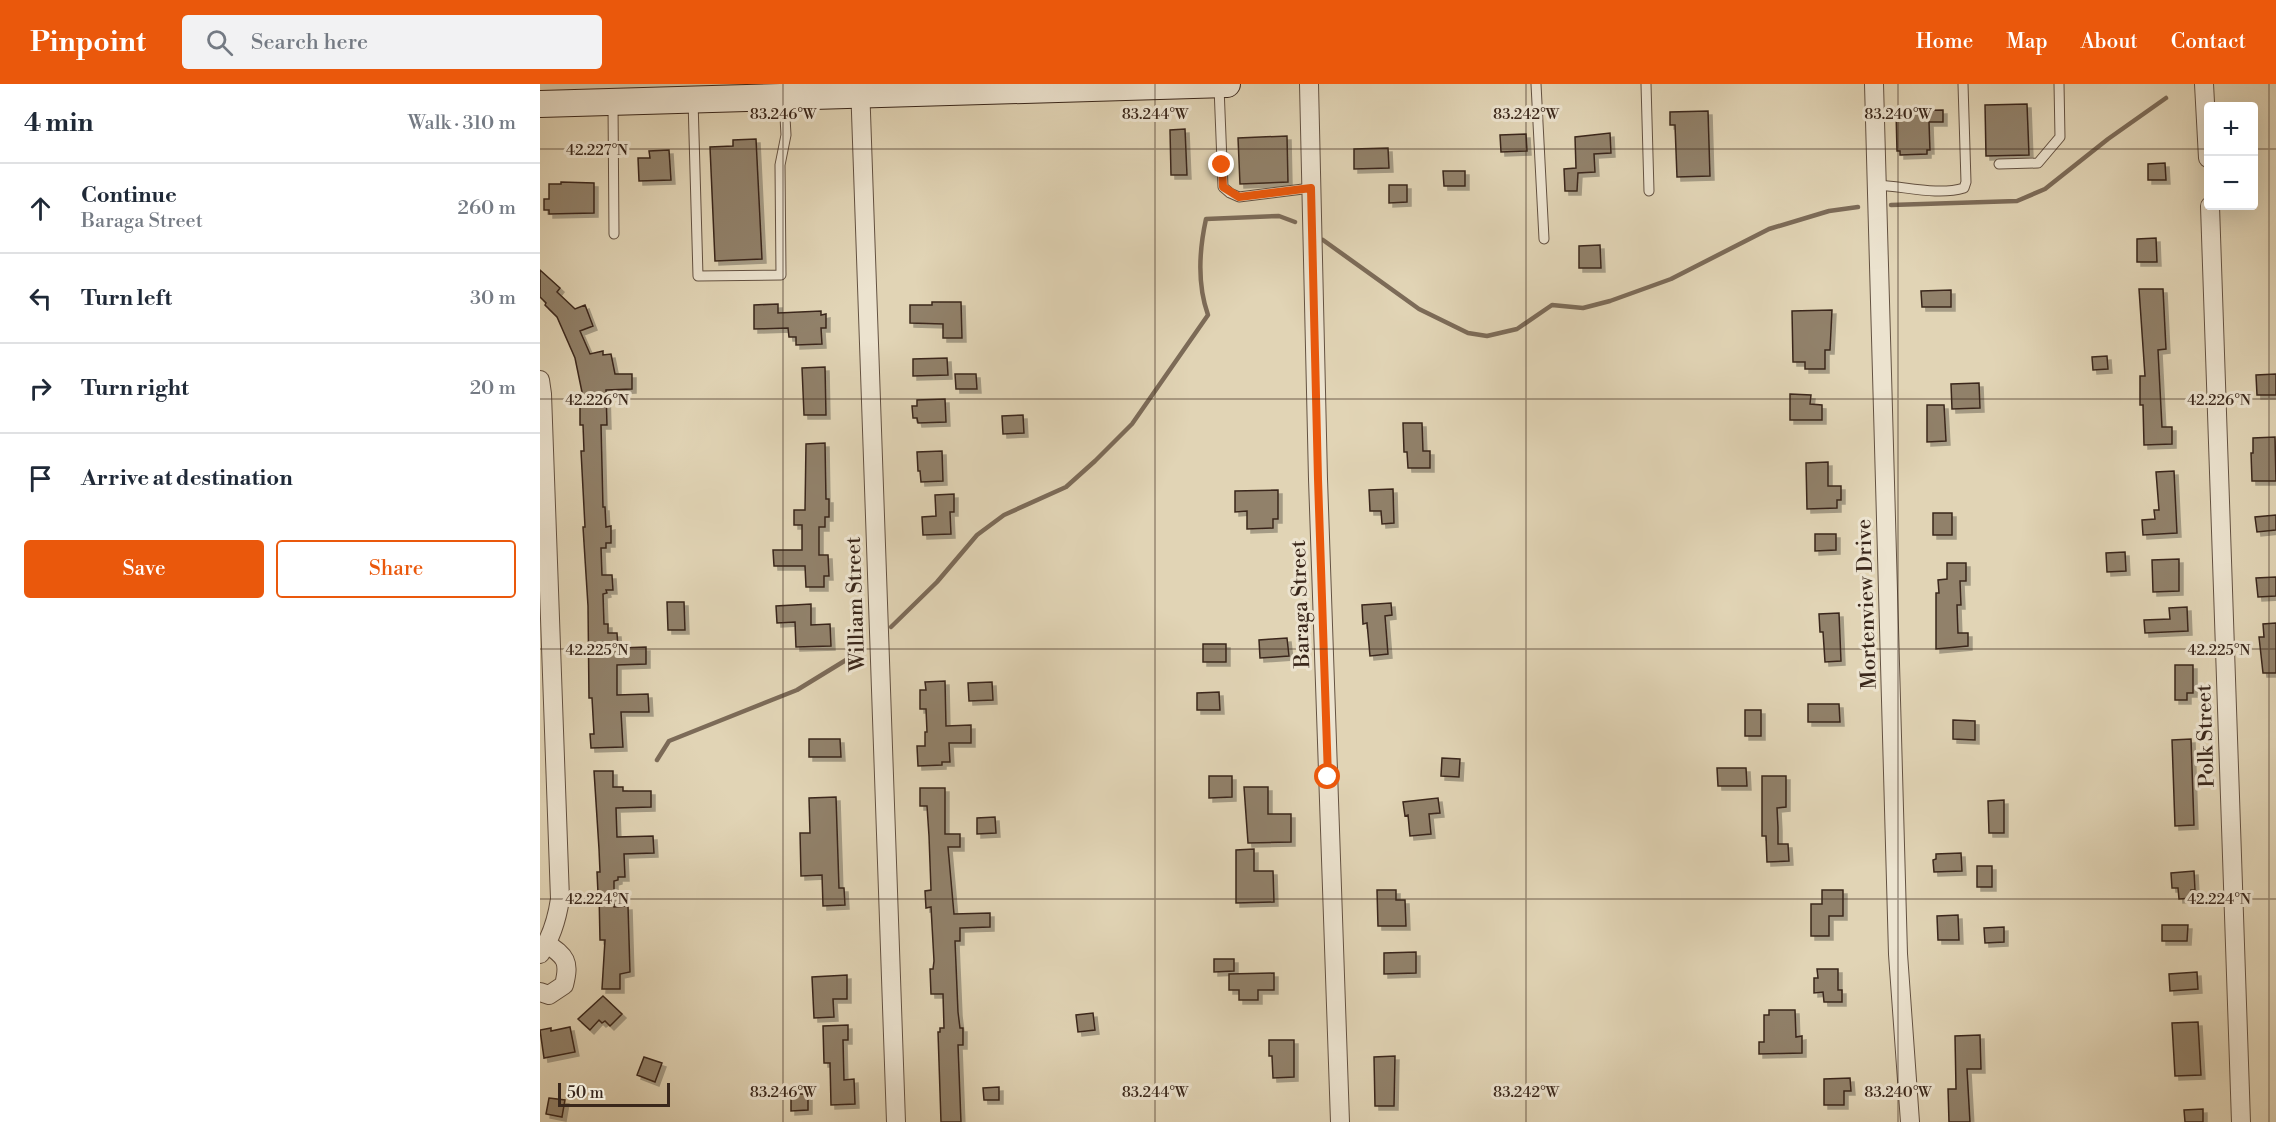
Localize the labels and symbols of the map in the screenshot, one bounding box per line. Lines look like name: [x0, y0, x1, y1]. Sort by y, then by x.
text: 83.246°W: [750, 105, 817, 124]
text: 83.244°W: [1122, 105, 1189, 124]
text: 83.242°W: [1493, 105, 1559, 124]
text: 83.240°W: [1864, 105, 1932, 124]
text: 42.227°N: [566, 141, 628, 160]
route end: [1208, 151, 1234, 177]
text: 42.226°N: [565, 391, 629, 410]
text: 42.226°N: [2187, 391, 2251, 410]
street label: Mortenview Drive: [1851, 518, 1883, 690]
street label: William Street: [841, 536, 871, 673]
street label: Baraga Street: [1286, 539, 1316, 669]
text: 42.225°N: [566, 641, 628, 660]
text: 42.225°N: [2188, 641, 2250, 660]
street label: Polk Street: [2191, 683, 2221, 788]
route start: [1314, 763, 1340, 789]
text: 42.224°N: [565, 890, 629, 909]
text: 42.224°N: [2187, 890, 2251, 909]
scale bar: [558, 1080, 670, 1108]
text: 83.246°W: [750, 1083, 817, 1102]
text: 83.244°W: [1122, 1083, 1189, 1102]
text: 83.242°W: [1493, 1083, 1559, 1102]
text: 83.240°W: [1864, 1083, 1932, 1102]

